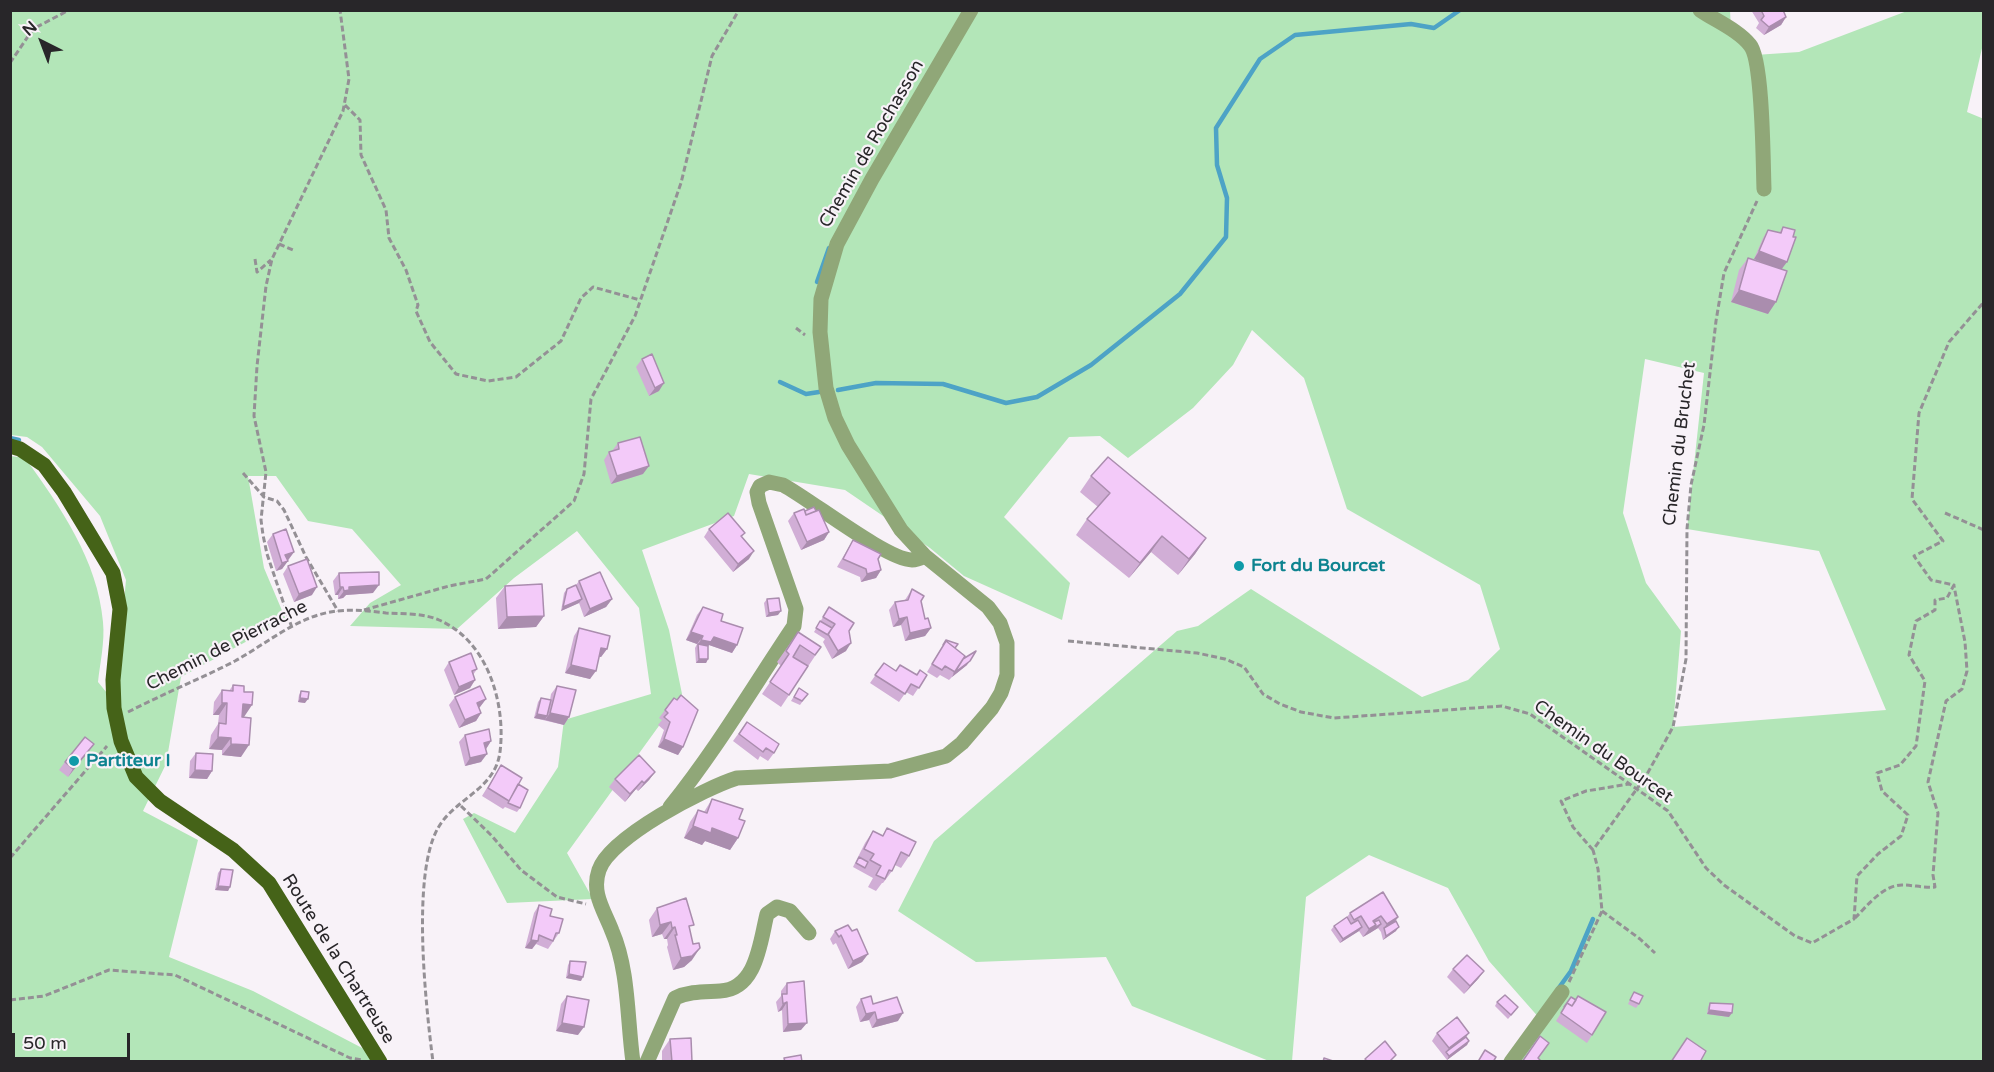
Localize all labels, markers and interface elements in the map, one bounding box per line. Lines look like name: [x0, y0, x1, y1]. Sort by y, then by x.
north arrow: [12, 12, 72, 72]
text: N: [18, 17, 41, 40]
street label: Chemin de Rochasson: [815, 56, 929, 232]
street label: Chemin du Bruchet: [1659, 361, 1701, 527]
place label: Fort du Bourcet: [1251, 555, 1385, 577]
marker: Fort du Bourcet: [1232, 559, 1246, 573]
street label: Chemin de Pierrache: [143, 596, 311, 696]
street label: Chemin du Bourcet: [1529, 696, 1677, 808]
place label: Partiteur I: [86, 750, 171, 772]
marker: Partiteur I: [67, 754, 81, 768]
street label: Route de la Chartreuse: [277, 870, 399, 1048]
scale bar: [15, 1021, 134, 1059]
text: 50 m: [23, 1032, 67, 1054]

